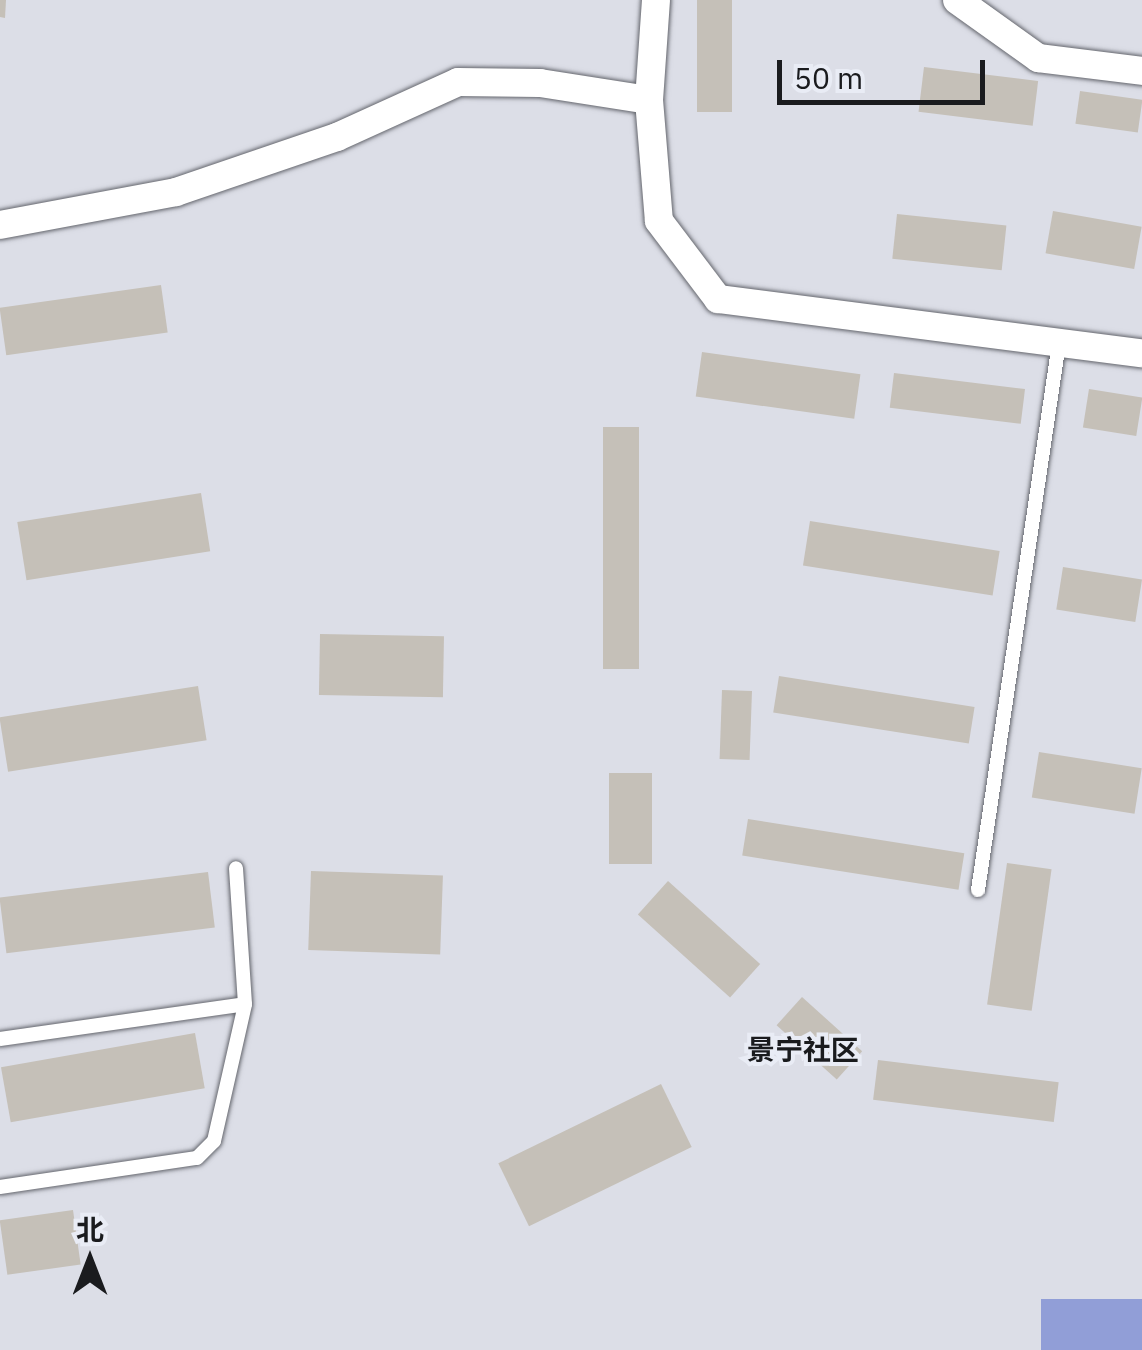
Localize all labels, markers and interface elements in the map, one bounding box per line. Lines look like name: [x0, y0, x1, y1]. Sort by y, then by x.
scale bar: [782, 40, 990, 102]
text: 50 m: [794, 58, 863, 97]
district label: 景宁社区: [747, 1033, 859, 1067]
north arrow: [40, 1210, 140, 1310]
text: 北: [76, 1211, 104, 1248]

